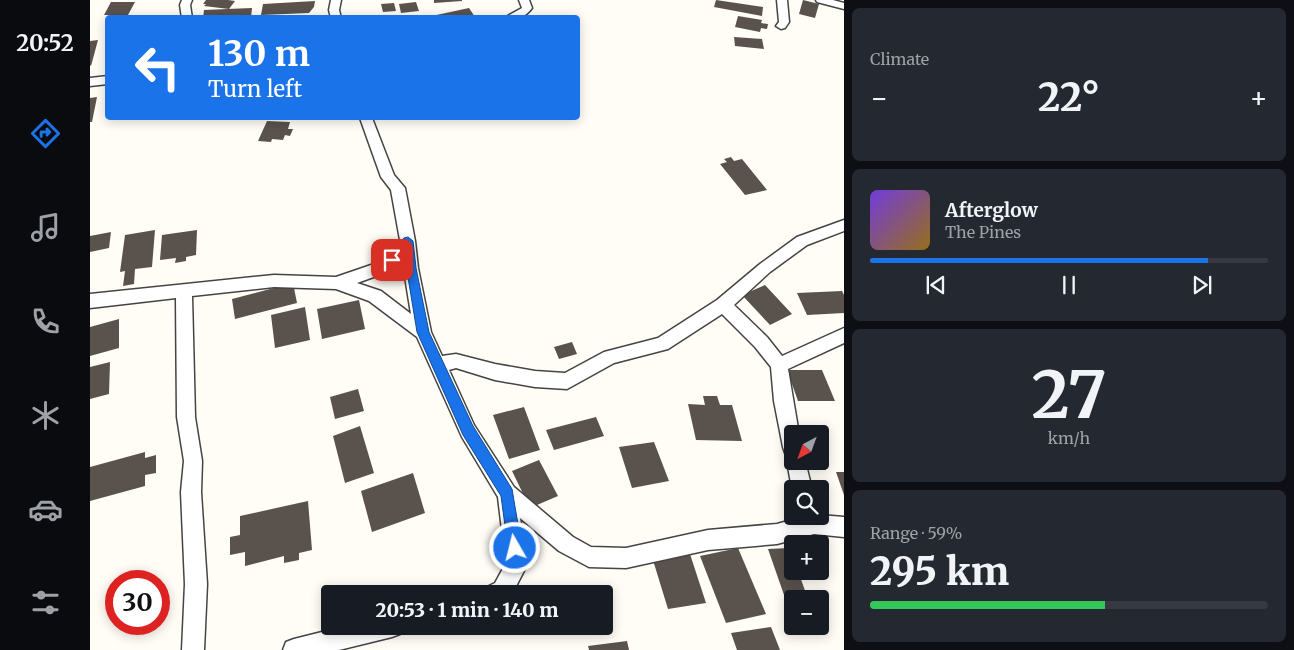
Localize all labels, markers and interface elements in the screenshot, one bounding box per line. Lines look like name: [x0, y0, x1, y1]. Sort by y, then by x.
text: 20:52: [16, 29, 74, 57]
text: 130 m: [208, 32, 310, 76]
icon: left: [125, 35, 190, 100]
text: Climate: [870, 49, 929, 69]
text: 22°: [1038, 74, 1100, 121]
text: Turn left: [208, 75, 302, 103]
text: −: [870, 80, 889, 116]
text: +: [1249, 80, 1268, 116]
icon: directions: [28, 116, 63, 151]
text: Afterglow: [945, 198, 1038, 222]
icon: music: [28, 210, 63, 245]
text: The Pines: [945, 222, 1021, 242]
pin: [371, 239, 413, 281]
icon: arrive: [378, 246, 406, 274]
icon: previous: [922, 271, 950, 299]
icon: pause: [1055, 271, 1083, 299]
icon: next: [1188, 271, 1216, 299]
icon: phone: [28, 304, 63, 339]
text: 27: [1031, 354, 1107, 436]
icon: climate: [28, 398, 63, 433]
north arrow: [784, 425, 829, 470]
map controls: [784, 425, 829, 635]
text: km/h: [1048, 428, 1090, 448]
button: search: [784, 480, 829, 525]
icon: car: [28, 492, 63, 527]
position arrow: [488, 521, 540, 573]
text: Range · 59%: [870, 523, 962, 543]
button: +: [784, 535, 829, 580]
text: 295 km: [870, 548, 1009, 595]
speed limit sign: 30: [105, 570, 170, 635]
icon: filters: [28, 585, 63, 620]
button: −: [784, 590, 829, 635]
text: 20:53 · 1 min · 140 m: [376, 598, 558, 622]

